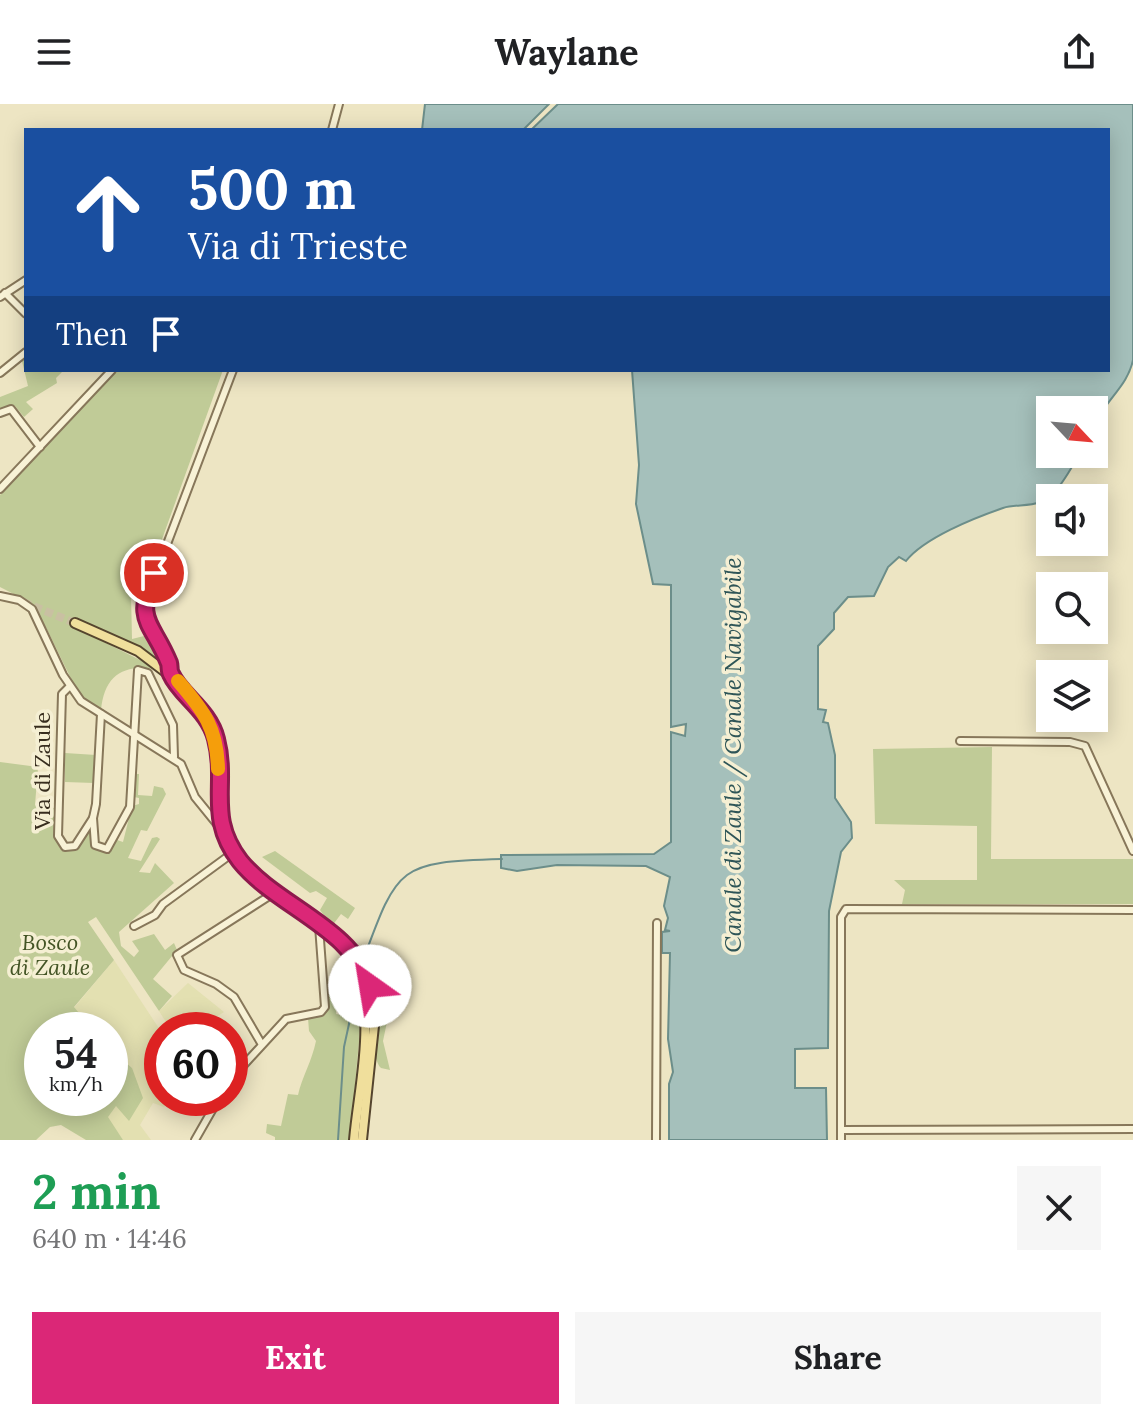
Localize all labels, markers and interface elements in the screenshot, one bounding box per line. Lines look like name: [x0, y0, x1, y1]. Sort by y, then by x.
text: Waylane: [494, 29, 639, 75]
icon: menu: [32, 30, 76, 74]
icon: share: [1057, 30, 1101, 74]
text: 500 m: [188, 153, 356, 224]
icon: ahead: [56, 160, 160, 264]
text: Via di Trieste: [188, 223, 408, 269]
icon: arrive: [144, 312, 188, 356]
text: Then: [56, 315, 128, 353]
north arrow: [1036, 396, 1108, 468]
map controls: [1036, 396, 1108, 732]
button: sound: [1036, 484, 1108, 556]
pin: [120, 539, 188, 607]
icon: arrive: [132, 551, 176, 595]
water label: Canale di Zaule / Canale Navigabile: [717, 557, 748, 953]
button: search: [1036, 572, 1108, 644]
button: layers: [1036, 660, 1108, 732]
street label: Via di Zaule: [28, 712, 56, 831]
park label: Bosco di Zaule: [10, 928, 90, 981]
position arrow: [328, 944, 412, 1028]
speed limit sign: 60: [144, 1012, 248, 1116]
text: 54: [54, 1028, 98, 1079]
text: km/h: [49, 1071, 103, 1096]
text: 2 min: [32, 1161, 161, 1222]
button: close: [1017, 1166, 1101, 1250]
text: 640 m · 14:46: [32, 1222, 187, 1255]
button: Exit: [32, 1312, 559, 1404]
button: Share: [575, 1312, 1101, 1404]

